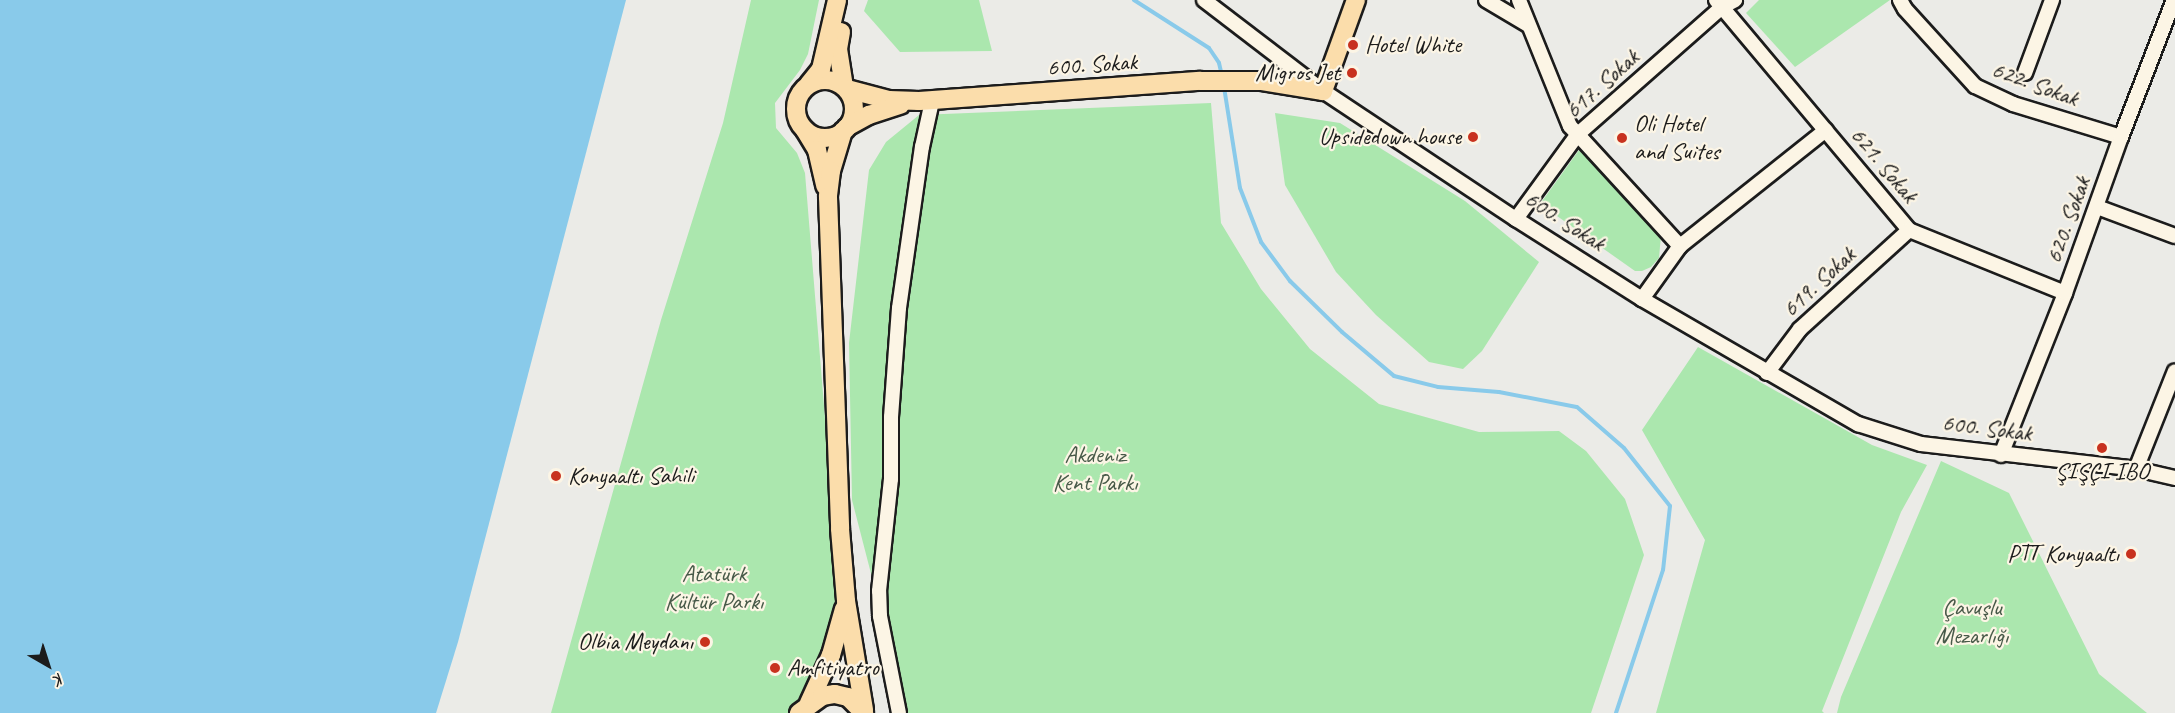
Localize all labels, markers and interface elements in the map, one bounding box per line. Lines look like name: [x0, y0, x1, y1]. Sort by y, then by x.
place label: Hotel White: [1365, 31, 1462, 59]
marker: Hotel White: [1346, 38, 1360, 52]
street label: 617. Sokak: [1559, 43, 1645, 125]
street label: 600. Sokak: [1046, 47, 1138, 83]
street label: 622. Sokak: [1988, 55, 2082, 113]
place label: Migros Jet: [1256, 59, 1340, 87]
marker: Migros Jet: [1345, 66, 1359, 80]
place label: Oli Hotel and Suites: [1634, 110, 1719, 166]
street label: 621. Sokak: [1844, 121, 1924, 209]
place label: Upsidedown house: [1319, 123, 1461, 151]
marker: Upsidedown house: [1466, 130, 1480, 144]
marker: Oli Hotel and Suites: [1615, 131, 1629, 145]
street label: 620. Sokak: [2039, 173, 2097, 267]
street label: 600. Sokak: [1519, 184, 1611, 258]
street label: 619. Sokak: [1776, 241, 1862, 323]
street label: 600. Sokak: [1941, 408, 2033, 448]
park label: Akdeniz Kent Parkı: [1052, 441, 1138, 497]
marker: ŞIŞÇI IBO: [2095, 441, 2109, 455]
place label: ŞIŞÇI IBO: [2055, 458, 2149, 486]
place label: Konyaaltı Sahili: [568, 462, 694, 490]
marker: Konyaaltı Sahili: [549, 469, 563, 483]
place label: PTT Konyaaltı: [2007, 540, 2119, 568]
marker: PTT Konyaaltı: [2124, 547, 2138, 561]
park label: Atatürk Kültür Parkı: [665, 560, 763, 616]
park label: Çavuşlu Mezarlığı: [1936, 594, 2008, 650]
place label: Olbia Meydanı: [579, 628, 693, 656]
north arrow: [18, 635, 78, 695]
marker: Olbia Meydanı: [698, 635, 712, 649]
place label: Amfitiyatro: [787, 654, 879, 682]
marker: Amfitiyatro: [768, 661, 782, 675]
text: K: [50, 669, 69, 689]

